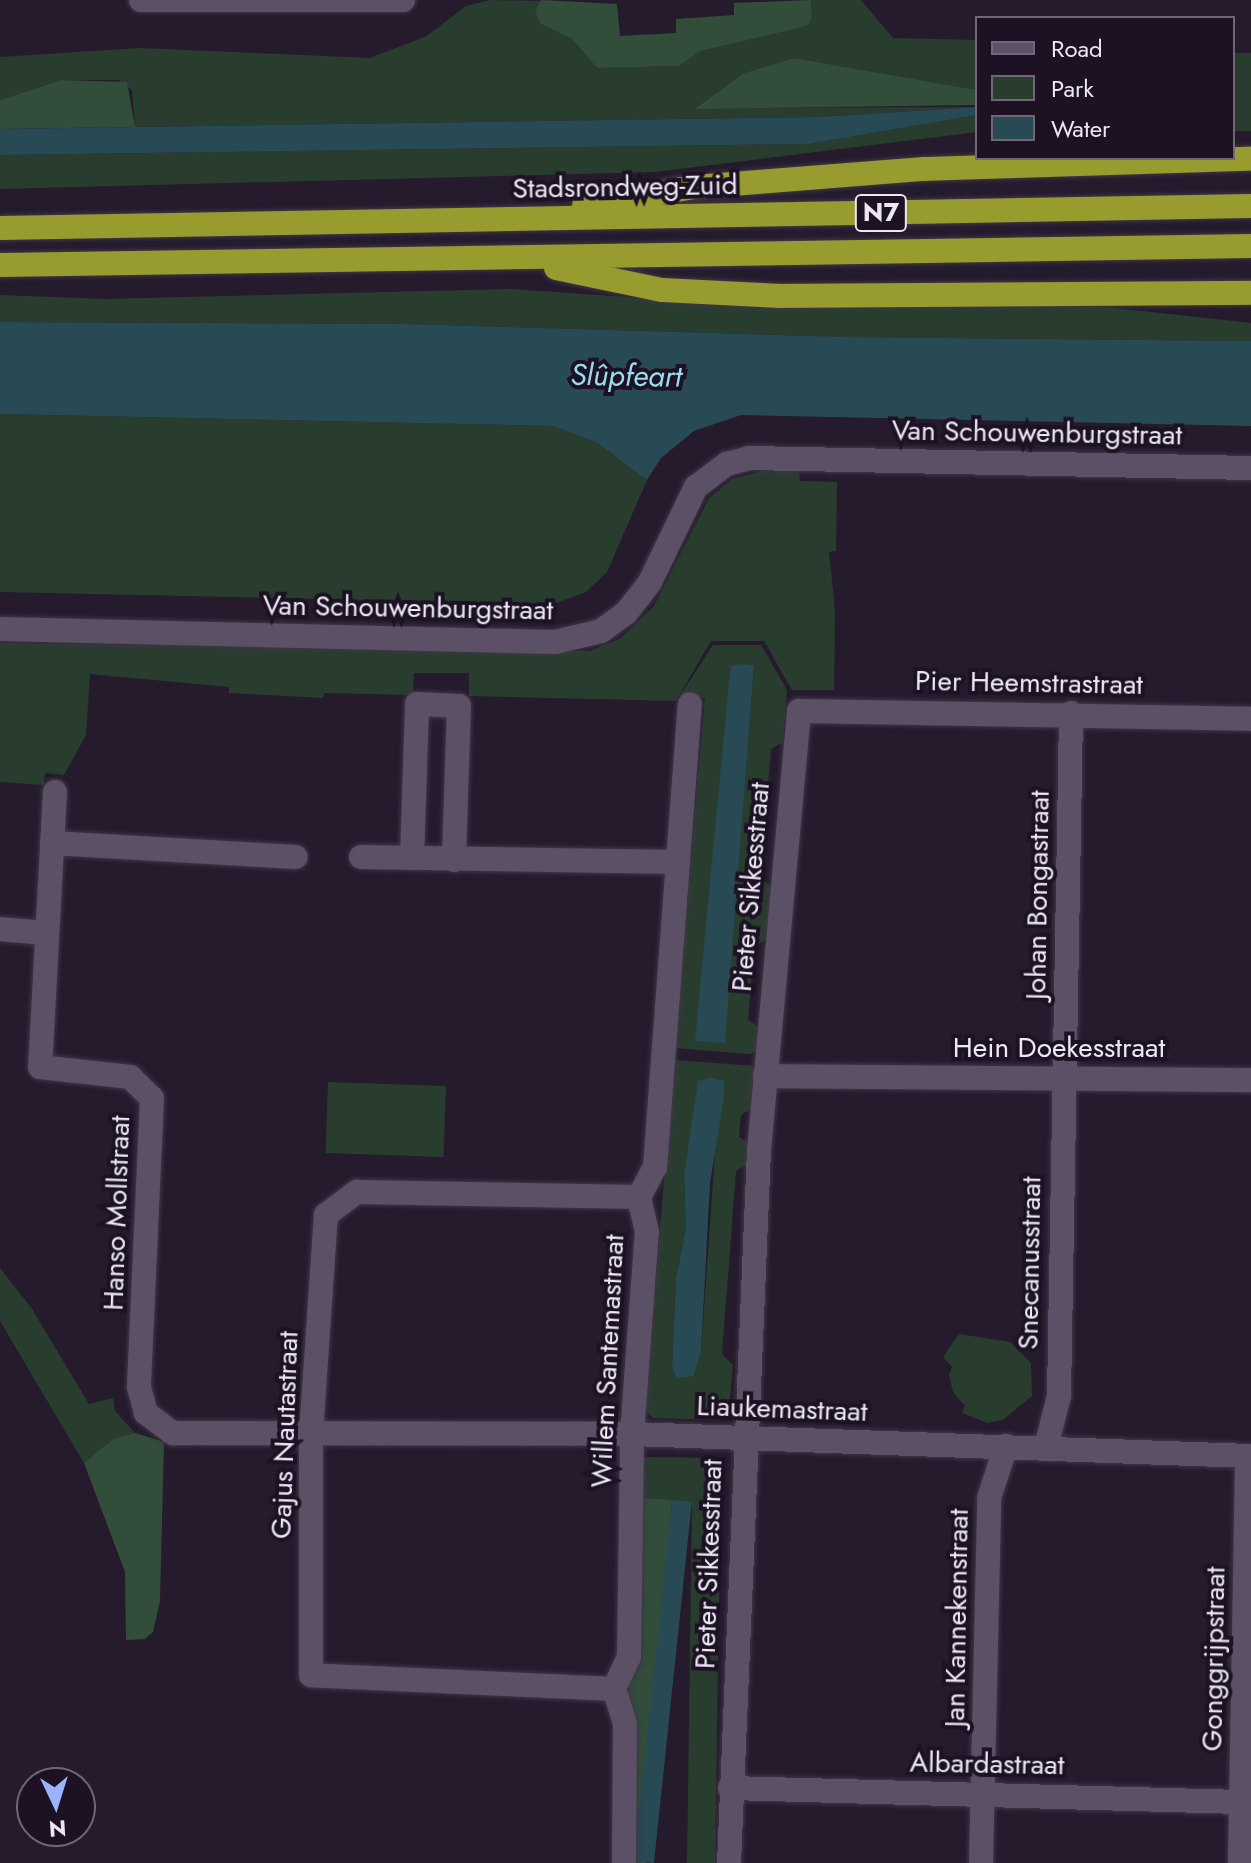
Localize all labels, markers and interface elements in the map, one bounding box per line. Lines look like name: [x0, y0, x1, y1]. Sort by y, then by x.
legend: [975, 16, 1235, 160]
text: Road: [1051, 31, 1103, 66]
text: Park: [1051, 71, 1094, 106]
text: Water: [1051, 111, 1110, 146]
street label: Stadsrondweg-Zuid: [512, 168, 738, 206]
road number: N7: [853, 191, 909, 235]
water label: Slûpfeart: [570, 357, 682, 395]
street label: Van Schouwenburgstraat: [891, 414, 1183, 452]
street label: Van Schouwenburgstraat: [262, 589, 554, 627]
street label: Pier Heemstrastraat: [915, 664, 1143, 702]
street label: Pieter Sikkesstraat: [725, 781, 777, 993]
street label: Johan Bongastraat: [1019, 790, 1057, 1000]
street label: Hein Doekesstraat: [953, 1031, 1165, 1065]
street label: Hanso Mollstraat: [97, 1115, 137, 1311]
street label: Snecanusstraat: [1012, 1176, 1048, 1350]
street label: Willem Santemastraat: [585, 1233, 631, 1489]
street label: Gajus Nautastraat: [265, 1331, 305, 1539]
street label: Liaukemastraat: [696, 1389, 868, 1429]
street label: Pieter Sikkesstraat: [689, 1458, 729, 1670]
street label: Jan Kannekenstraat: [938, 1508, 976, 1728]
street label: Gonggrijpstraat: [1196, 1566, 1232, 1752]
street label: Albardastraat: [909, 1746, 1065, 1782]
north arrow: [16, 1767, 96, 1847]
text: N: [48, 1812, 67, 1846]

